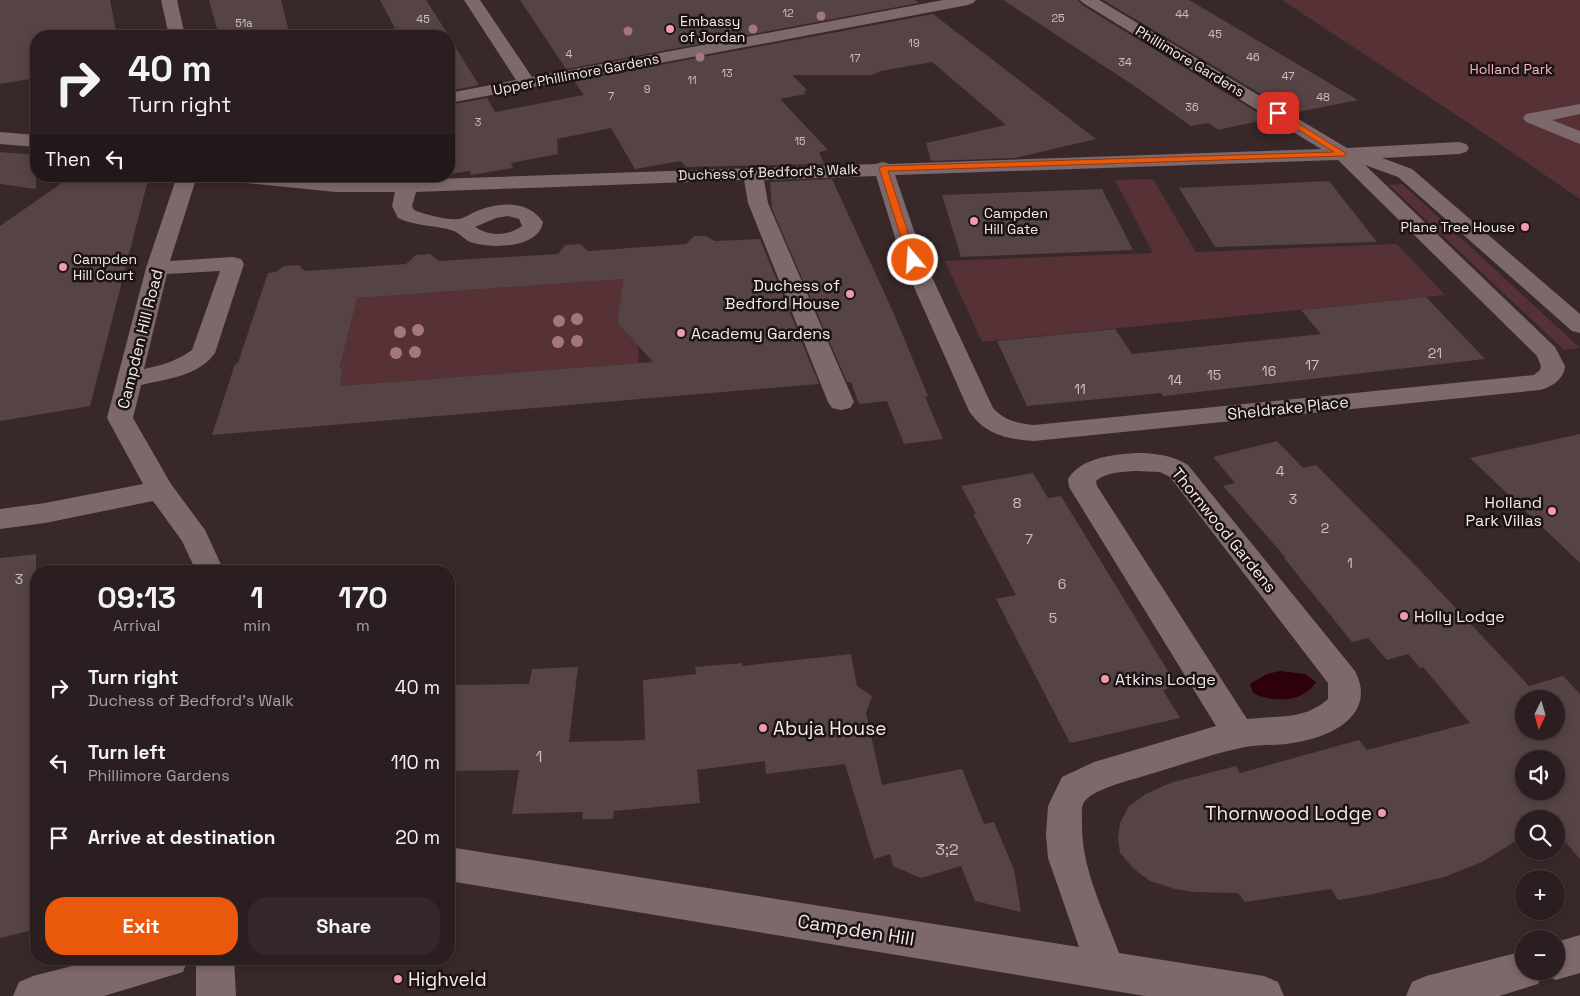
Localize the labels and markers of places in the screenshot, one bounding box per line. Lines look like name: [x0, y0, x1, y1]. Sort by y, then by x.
place label: Embassy of Jordan: [680, 12, 745, 46]
marker: Embassy of Jordan: [664, 23, 676, 35]
pin: [1257, 92, 1299, 134]
place label: Campden Hill Gate: [984, 204, 1048, 238]
marker: Campden Hill Gate: [968, 215, 980, 227]
place label: Plane Tree House: [1401, 218, 1515, 236]
marker: Plane Tree House: [1519, 221, 1531, 233]
place label: Campden Hill Court: [73, 250, 137, 284]
marker: Campden Hill Court: [57, 261, 69, 273]
place label: Duchess of Bedford House: [725, 275, 840, 314]
marker: Duchess of Bedford House: [844, 288, 856, 300]
place label: Academy Gardens: [691, 323, 830, 344]
marker: Academy Gardens: [675, 327, 687, 339]
place label: Holland Park Villas: [1466, 492, 1542, 531]
marker: Holland Park Villas: [1546, 505, 1558, 517]
place label: Holly Lodge: [1414, 606, 1505, 627]
marker: Holly Lodge: [1398, 610, 1410, 622]
place label: Atkins Lodge: [1115, 669, 1216, 690]
marker: Atkins Lodge: [1099, 673, 1111, 685]
place label: Abuja House: [773, 716, 886, 741]
marker: Abuja House: [757, 722, 769, 734]
place label: Thornwood Lodge: [1205, 801, 1372, 826]
marker: Thornwood Lodge: [1376, 807, 1388, 819]
place label: Highveld: [408, 967, 487, 992]
marker: Highveld: [392, 973, 404, 985]

